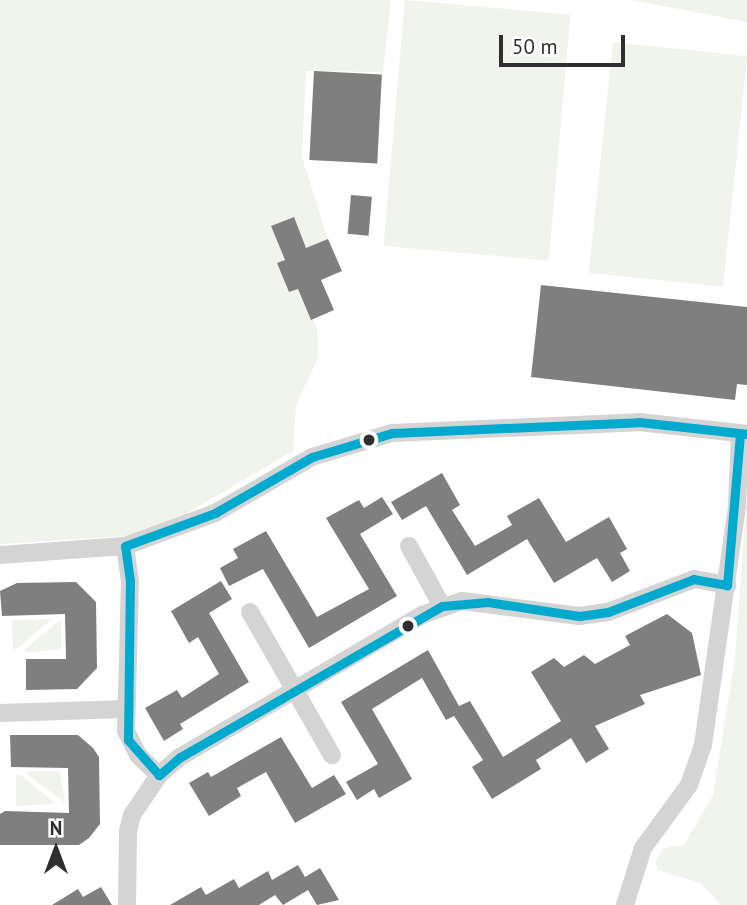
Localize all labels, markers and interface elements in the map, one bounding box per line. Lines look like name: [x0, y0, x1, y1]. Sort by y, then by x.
scale bar: [502, 21, 628, 65]
text: 50 m: [512, 33, 558, 60]
unlabelled marker: [362, 433, 376, 447]
unlabelled marker: [401, 619, 415, 633]
north arrow: [21, 814, 91, 884]
text: N: [50, 816, 62, 840]

